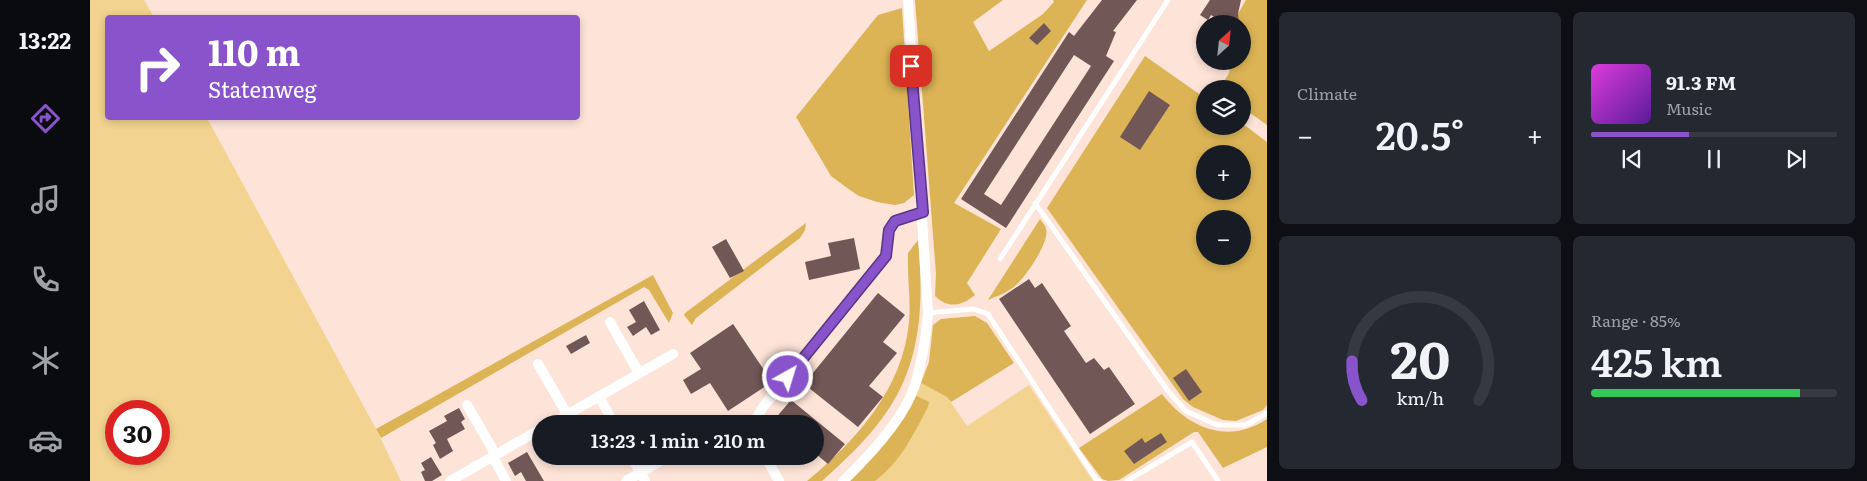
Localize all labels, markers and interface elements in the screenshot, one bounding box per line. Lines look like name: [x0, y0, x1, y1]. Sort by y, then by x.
north arrow: [1196, 15, 1251, 70]
map controls: [1196, 15, 1251, 265]
text: 13:22: [19, 23, 71, 56]
text: 110 m: [208, 25, 300, 77]
icon: right: [125, 35, 190, 100]
pin: [890, 45, 932, 87]
icon: arrive: [897, 52, 925, 80]
text: 91.3 FM: [1666, 68, 1736, 96]
text: Statenweg: [208, 72, 317, 105]
button: layers: [1196, 80, 1251, 135]
text: Climate: [1297, 81, 1357, 105]
text: Music: [1666, 96, 1712, 120]
icon: directions: [28, 101, 63, 136]
text: 20.5°: [1376, 105, 1464, 162]
text: −: [1297, 113, 1313, 155]
text: +: [1527, 113, 1543, 155]
button: +: [1196, 145, 1251, 200]
icon: previous: [1618, 145, 1646, 173]
icon: pause: [1700, 145, 1728, 173]
icon: next: [1782, 145, 1810, 173]
icon: music: [28, 182, 63, 217]
button: −: [1196, 210, 1251, 265]
icon: phone: [28, 262, 63, 297]
text: Range · 85%: [1591, 308, 1681, 332]
text: 20: [1390, 317, 1450, 395]
text: 425 km: [1591, 332, 1723, 389]
icon: climate: [28, 343, 63, 378]
position arrow: [761, 350, 813, 402]
text: km/h: [1396, 384, 1444, 411]
speed limit sign: 30: [105, 400, 170, 465]
icon: car: [28, 423, 63, 458]
text: 13:23 · 1 min · 210 m: [591, 426, 765, 454]

